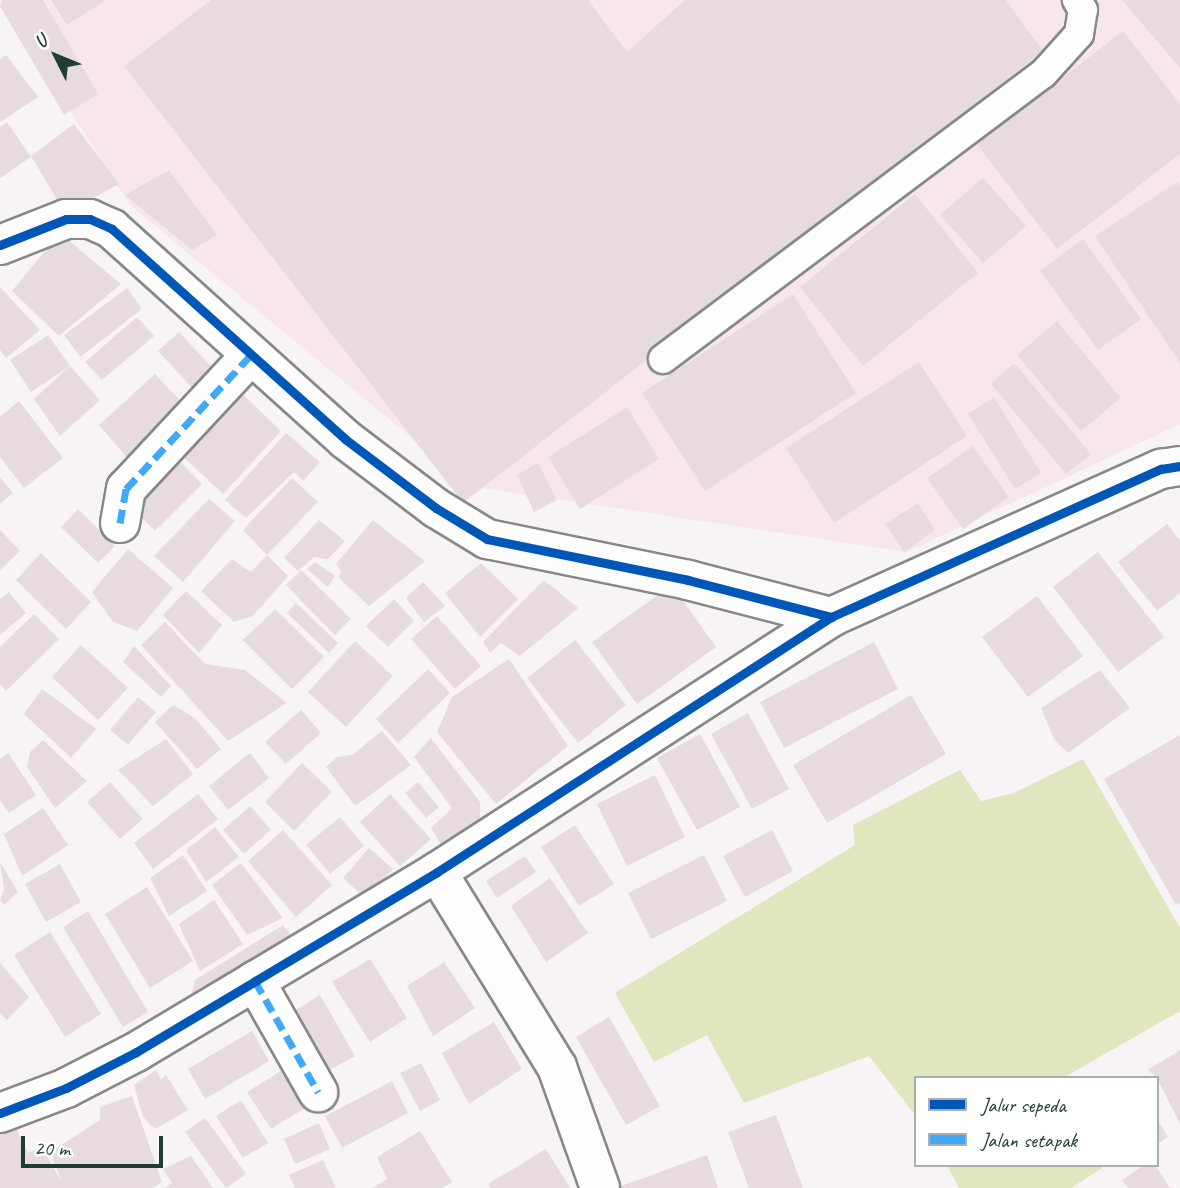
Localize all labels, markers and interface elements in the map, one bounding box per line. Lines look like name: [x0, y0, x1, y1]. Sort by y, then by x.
north arrow: [21, 21, 91, 91]
text: U: [29, 30, 53, 53]
legend: [914, 1076, 1159, 1167]
text: Jalur sepeda: [981, 1092, 1066, 1118]
scale bar: [24, 1122, 166, 1166]
text: Jalan setapak: [981, 1127, 1077, 1153]
text: 20 m: [34, 1135, 70, 1161]

